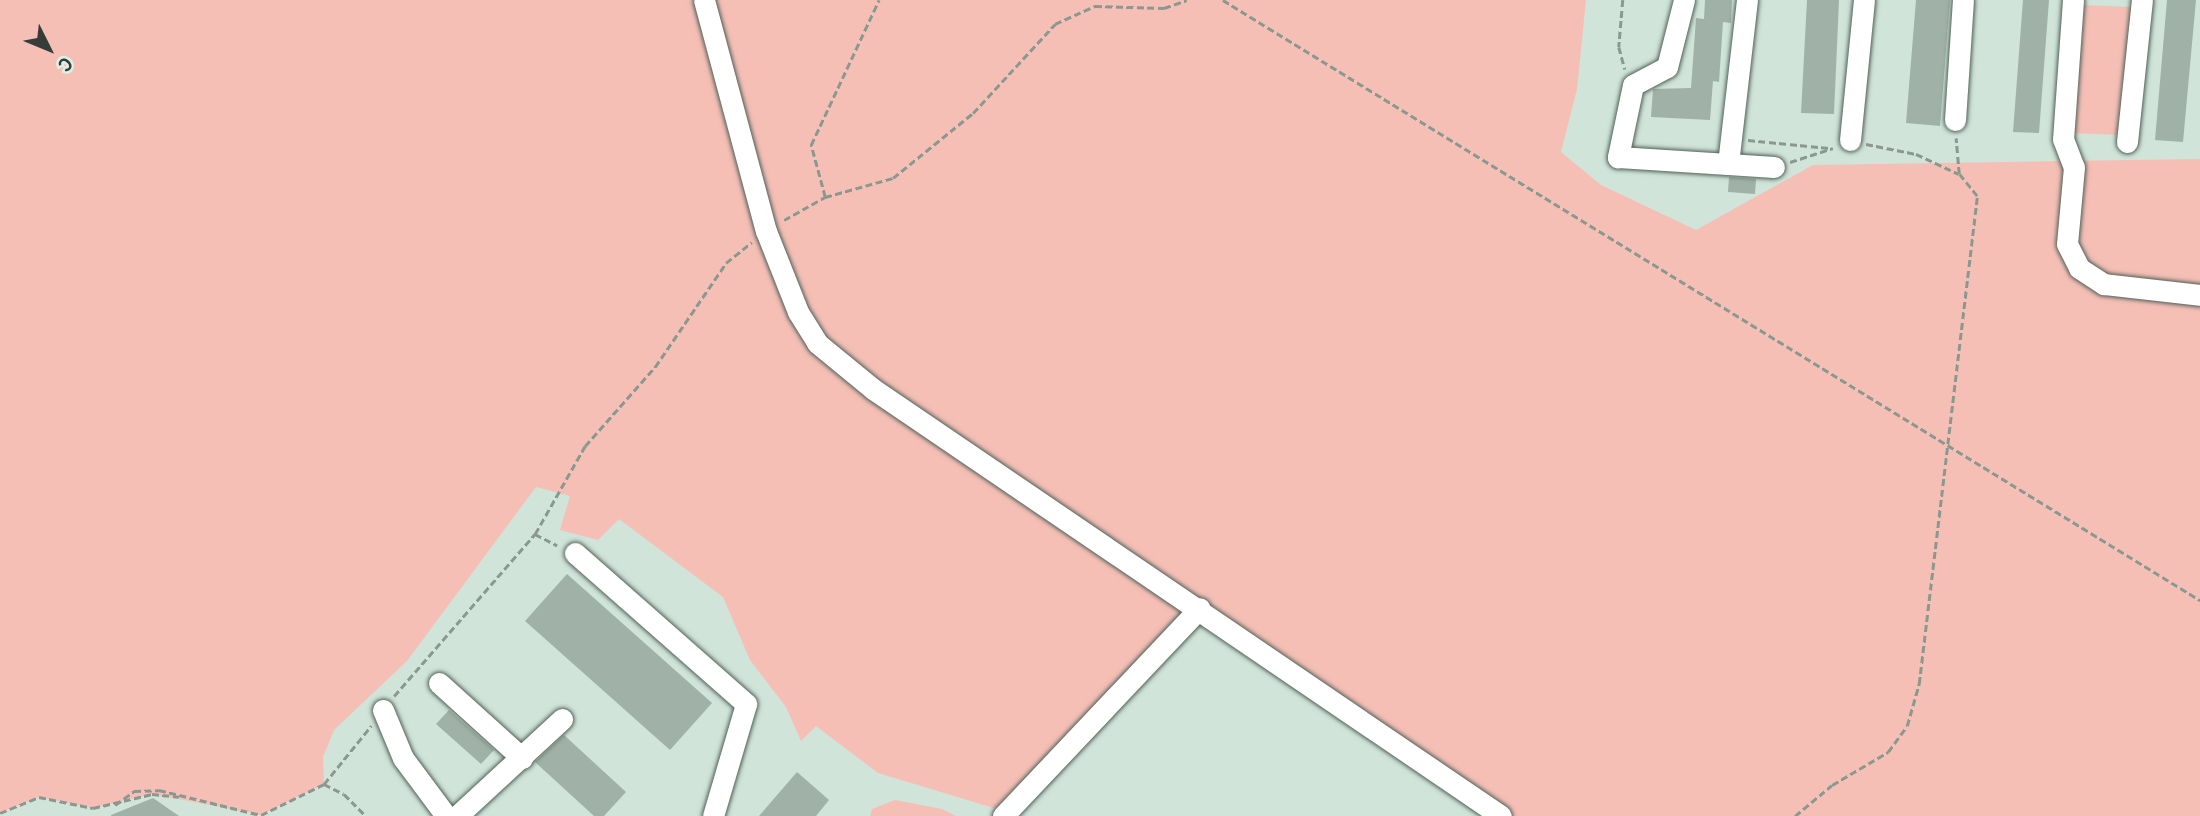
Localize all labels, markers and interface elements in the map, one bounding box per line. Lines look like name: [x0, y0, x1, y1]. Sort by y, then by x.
north arrow: [14, 14, 84, 84]
text: С: [51, 51, 77, 76]

